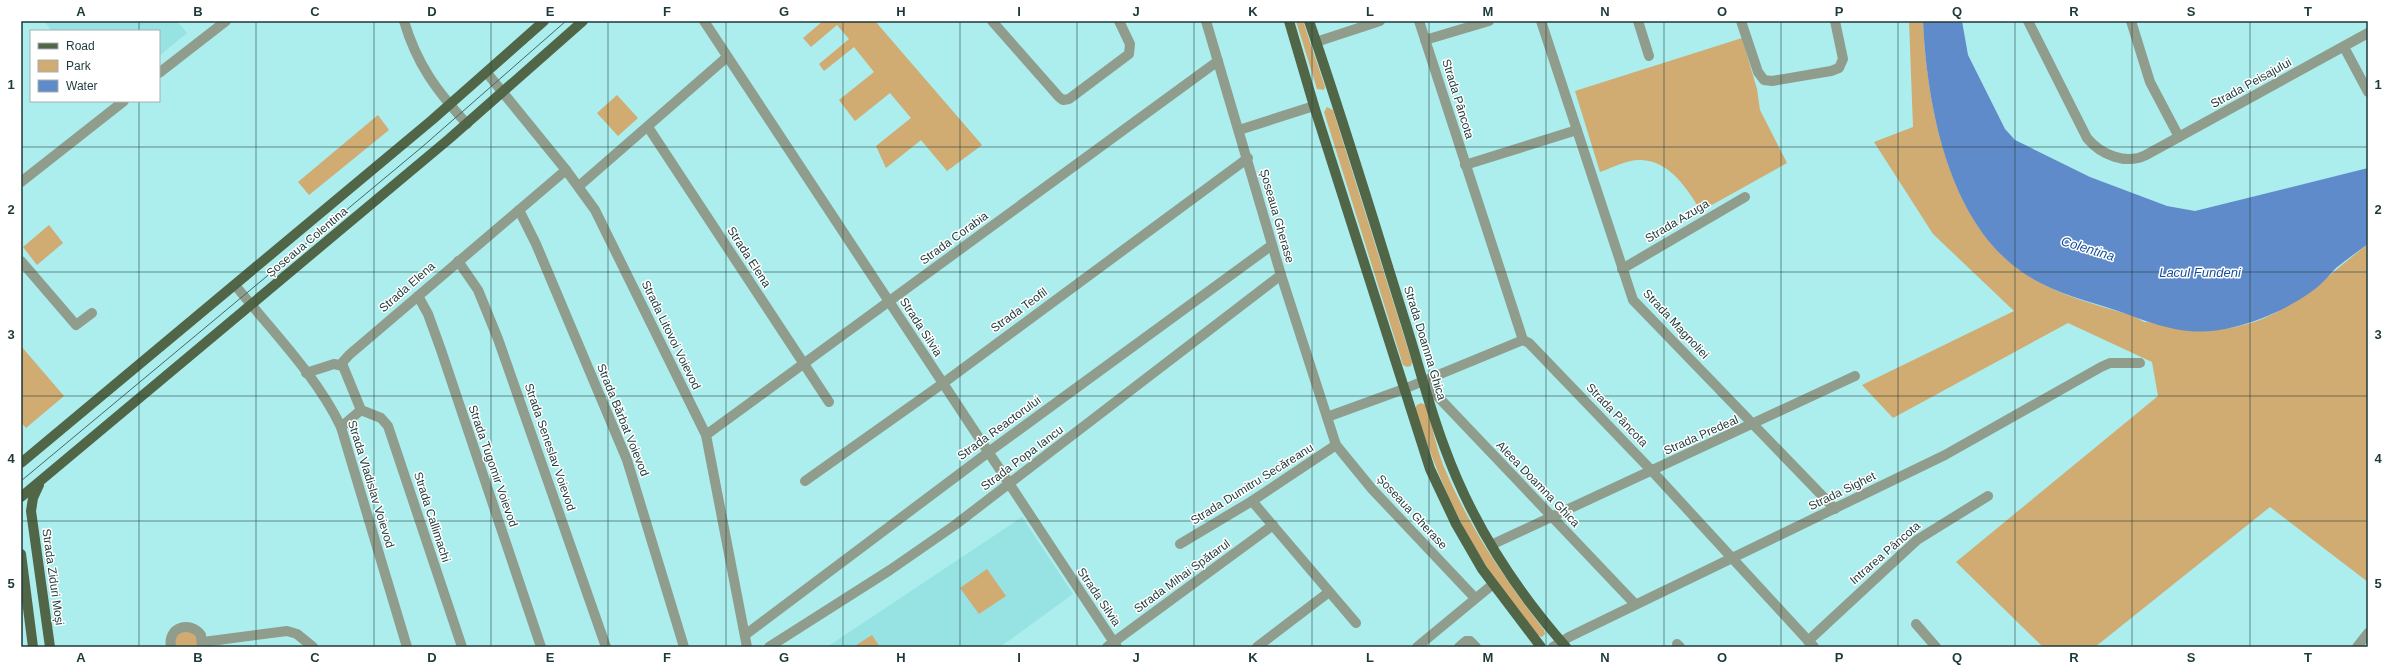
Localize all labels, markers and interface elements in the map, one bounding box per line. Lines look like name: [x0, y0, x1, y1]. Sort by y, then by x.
text: A: [76, 4, 86, 19]
text: B: [193, 4, 203, 19]
text: C: [310, 4, 320, 19]
text: D: [427, 4, 437, 19]
text: E: [546, 4, 555, 19]
text: F: [663, 4, 671, 19]
text: G: [779, 4, 789, 19]
text: H: [896, 4, 906, 19]
text: I: [1017, 4, 1021, 19]
text: J: [1132, 4, 1140, 19]
text: K: [1248, 4, 1258, 19]
text: L: [1366, 4, 1374, 19]
text: M: [1483, 4, 1493, 19]
text: N: [1600, 4, 1610, 19]
text: O: [1717, 4, 1727, 19]
text: P: [1835, 4, 1844, 19]
text: Q: [1952, 4, 1962, 19]
text: R: [2069, 4, 2079, 19]
text: S: [2187, 4, 2196, 19]
text: T: [2304, 4, 2312, 19]
legend: [30, 30, 160, 102]
text: Road: [66, 39, 95, 53]
street label: Strada Peisajului: [2208, 55, 2294, 111]
street label: Strada Pâncota: [1439, 57, 1477, 141]
text: Park: [66, 59, 92, 73]
text: 1: [7, 77, 15, 92]
text: 1: [2374, 77, 2382, 92]
text: Water: [66, 79, 98, 93]
street label: Șoseaua Gherase: [1257, 168, 1297, 265]
street label: Strada Azuga: [1643, 196, 1712, 246]
text: 2: [7, 202, 15, 217]
text: 2: [2374, 202, 2382, 217]
street label: Șoseaua Colentina: [264, 204, 351, 280]
street label: Strada Corabia: [917, 208, 991, 267]
street label: Strada Elena: [724, 224, 774, 290]
water label: Colentina: [2059, 233, 2116, 264]
street label: Strada Elena: [376, 259, 438, 315]
water label: Lacul Fundeni: [2159, 265, 2242, 280]
street label: Strada Litovoi Voievod: [639, 278, 703, 392]
street label: Strada Doamna Ghica: [1401, 284, 1449, 402]
street label: Strada Teofil: [988, 285, 1050, 335]
street label: Strada Magnoliei: [1640, 286, 1712, 362]
street label: Strada Silvia: [897, 295, 945, 359]
text: 3: [7, 327, 15, 342]
text: 3: [2374, 327, 2382, 342]
street label: Strada Bărbat Voievod: [594, 362, 652, 478]
street label: Strada Pâncota: [1583, 380, 1651, 450]
street label: Strada Seneslav Voievod: [522, 381, 578, 513]
street label: Strada Reactorului: [955, 393, 1043, 463]
street label: Strada Tugomir Voievod: [466, 403, 520, 529]
street label: Strada Predeal: [1662, 412, 1740, 458]
street label: Strada Vladislav Voievod: [345, 418, 397, 550]
street label: Strada Popa Iancu: [978, 422, 1066, 494]
street label: Aleea Doamna Ghica: [1493, 438, 1583, 530]
street label: Strada Dumitru Secăreanu: [1188, 440, 1316, 528]
text: 4: [7, 451, 15, 466]
text: 4: [2374, 451, 2382, 466]
street label: Strada Sighet: [1806, 468, 1878, 513]
street label: Strada Callimachi: [411, 470, 453, 564]
street label: Șoseaua Gherase: [1374, 472, 1450, 552]
street label: Intrarea Pâncota: [1847, 518, 1923, 587]
street label: Strada Ziduri Moși: [39, 528, 67, 626]
street label: Strada Mihai Spătarul: [1131, 536, 1233, 616]
street label: Strada Silvia: [1074, 565, 1124, 629]
text: 5: [7, 576, 15, 591]
text: 5: [2374, 576, 2382, 591]
text: A: [76, 650, 86, 665]
text: B: [193, 650, 203, 665]
text: C: [310, 650, 320, 665]
text: D: [427, 650, 437, 665]
text: E: [546, 650, 555, 665]
text: F: [663, 650, 671, 665]
text: G: [779, 650, 789, 665]
text: H: [896, 650, 906, 665]
text: I: [1017, 650, 1021, 665]
text: J: [1132, 650, 1140, 665]
text: K: [1248, 650, 1258, 665]
text: L: [1366, 650, 1374, 665]
text: M: [1483, 650, 1493, 665]
text: N: [1600, 650, 1610, 665]
text: O: [1717, 650, 1727, 665]
text: P: [1835, 650, 1844, 665]
text: Q: [1952, 650, 1962, 665]
text: R: [2069, 650, 2079, 665]
text: S: [2187, 650, 2196, 665]
text: T: [2304, 650, 2312, 665]

